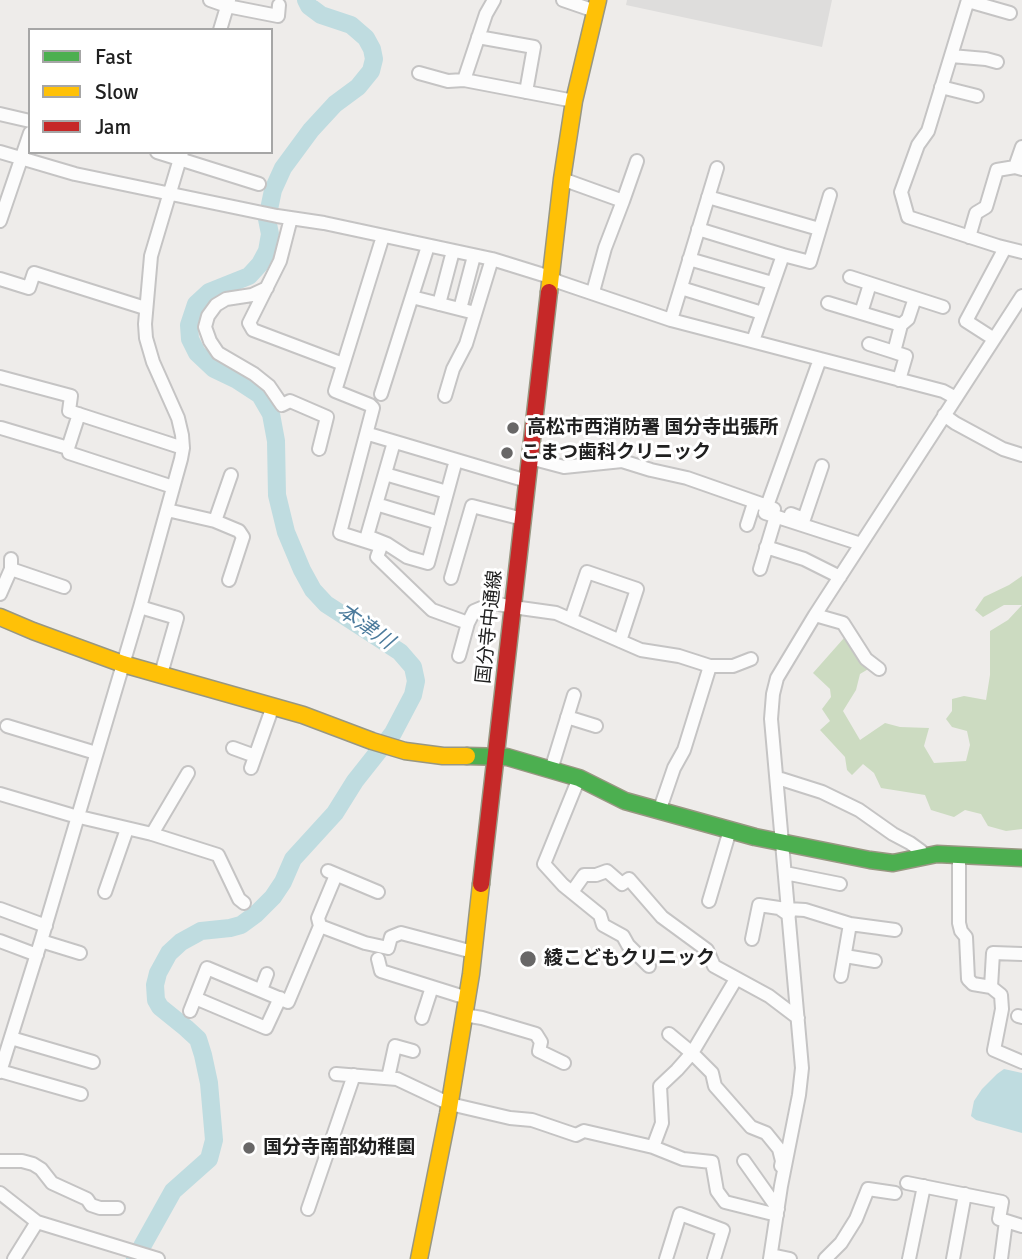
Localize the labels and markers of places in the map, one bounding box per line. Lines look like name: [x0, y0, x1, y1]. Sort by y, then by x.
place label: 高松市西消防署 国分寺出張所: [527, 417, 778, 439]
marker: 高松市西消防署 国分寺出張所: [505, 420, 521, 436]
place label: こまつ歯科クリニック: [521, 442, 711, 464]
marker: こまつ歯科クリニック: [499, 445, 515, 461]
place label: 綾こどもクリニック: [544, 948, 715, 970]
marker: 綾こどもクリニック: [518, 949, 538, 969]
place label: 国分寺南部幼稚園: [263, 1137, 415, 1159]
marker: 国分寺南部幼稚園: [241, 1140, 257, 1156]

